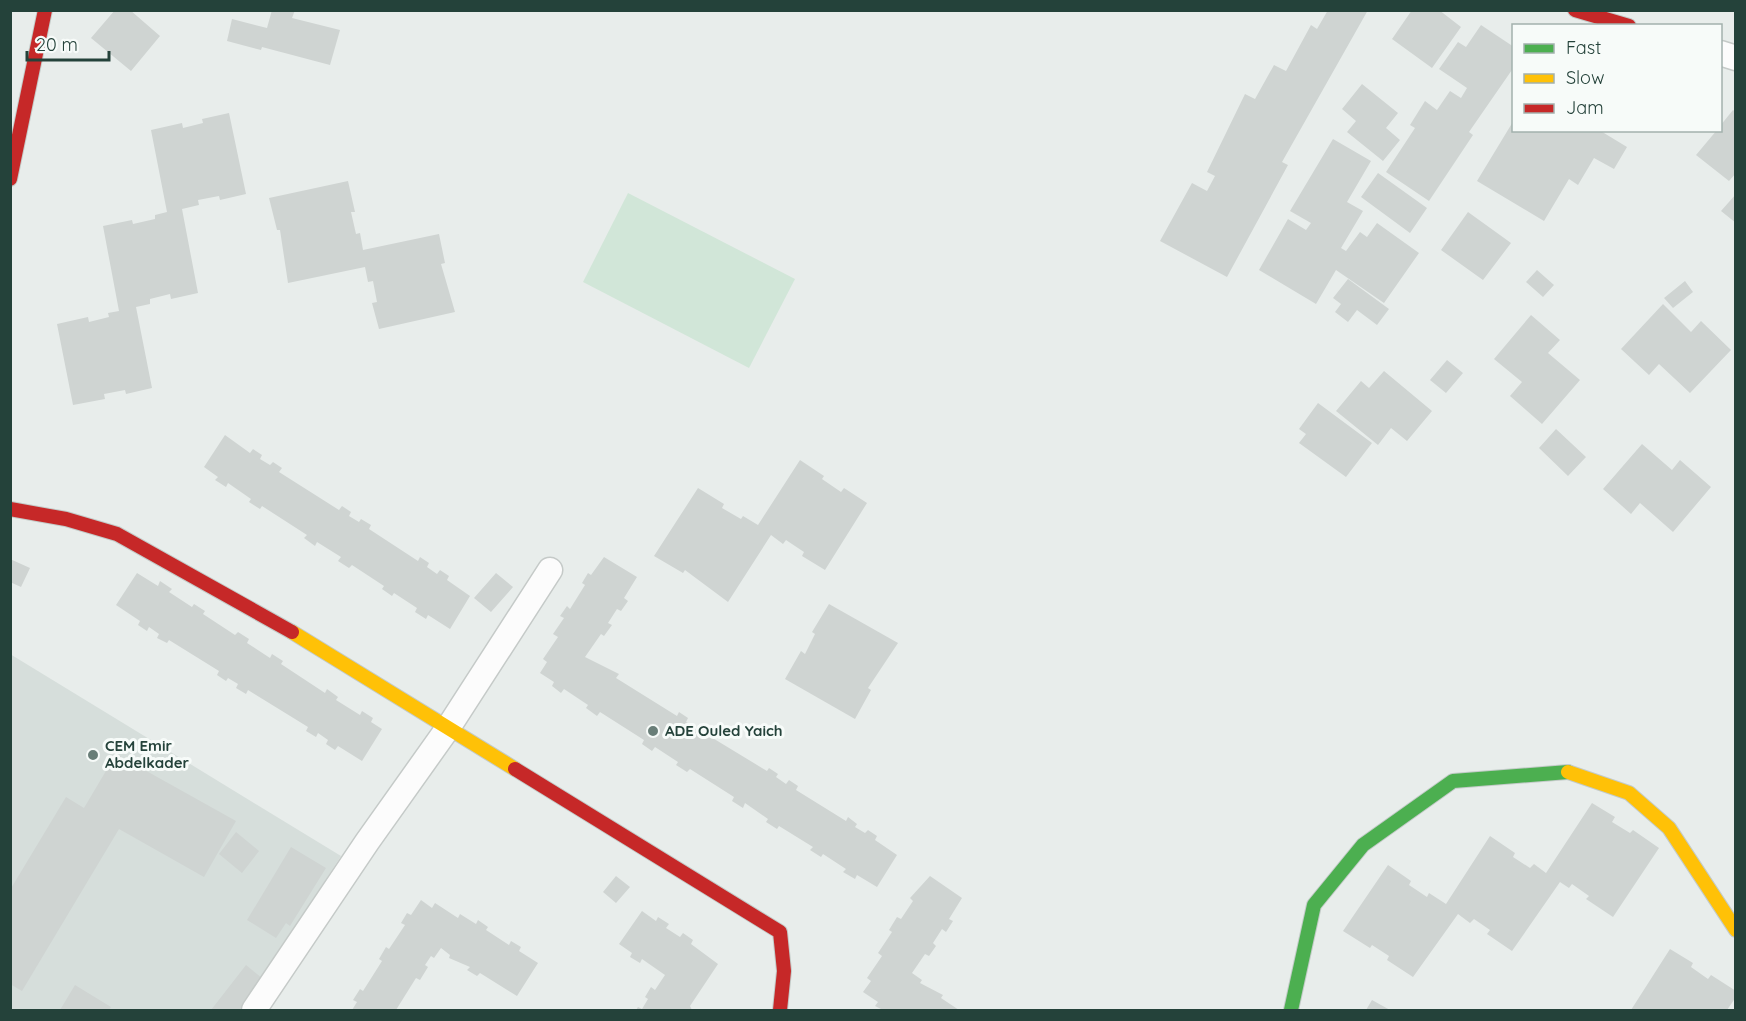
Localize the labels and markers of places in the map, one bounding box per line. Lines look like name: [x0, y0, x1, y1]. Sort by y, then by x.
place label: ADE Ouled Yaich: [665, 721, 783, 740]
marker: ADE Ouled Yaich: [646, 724, 660, 738]
place label: CEM Emir Abdelkader: [105, 736, 189, 772]
marker: CEM Emir Abdelkader: [86, 748, 100, 762]

